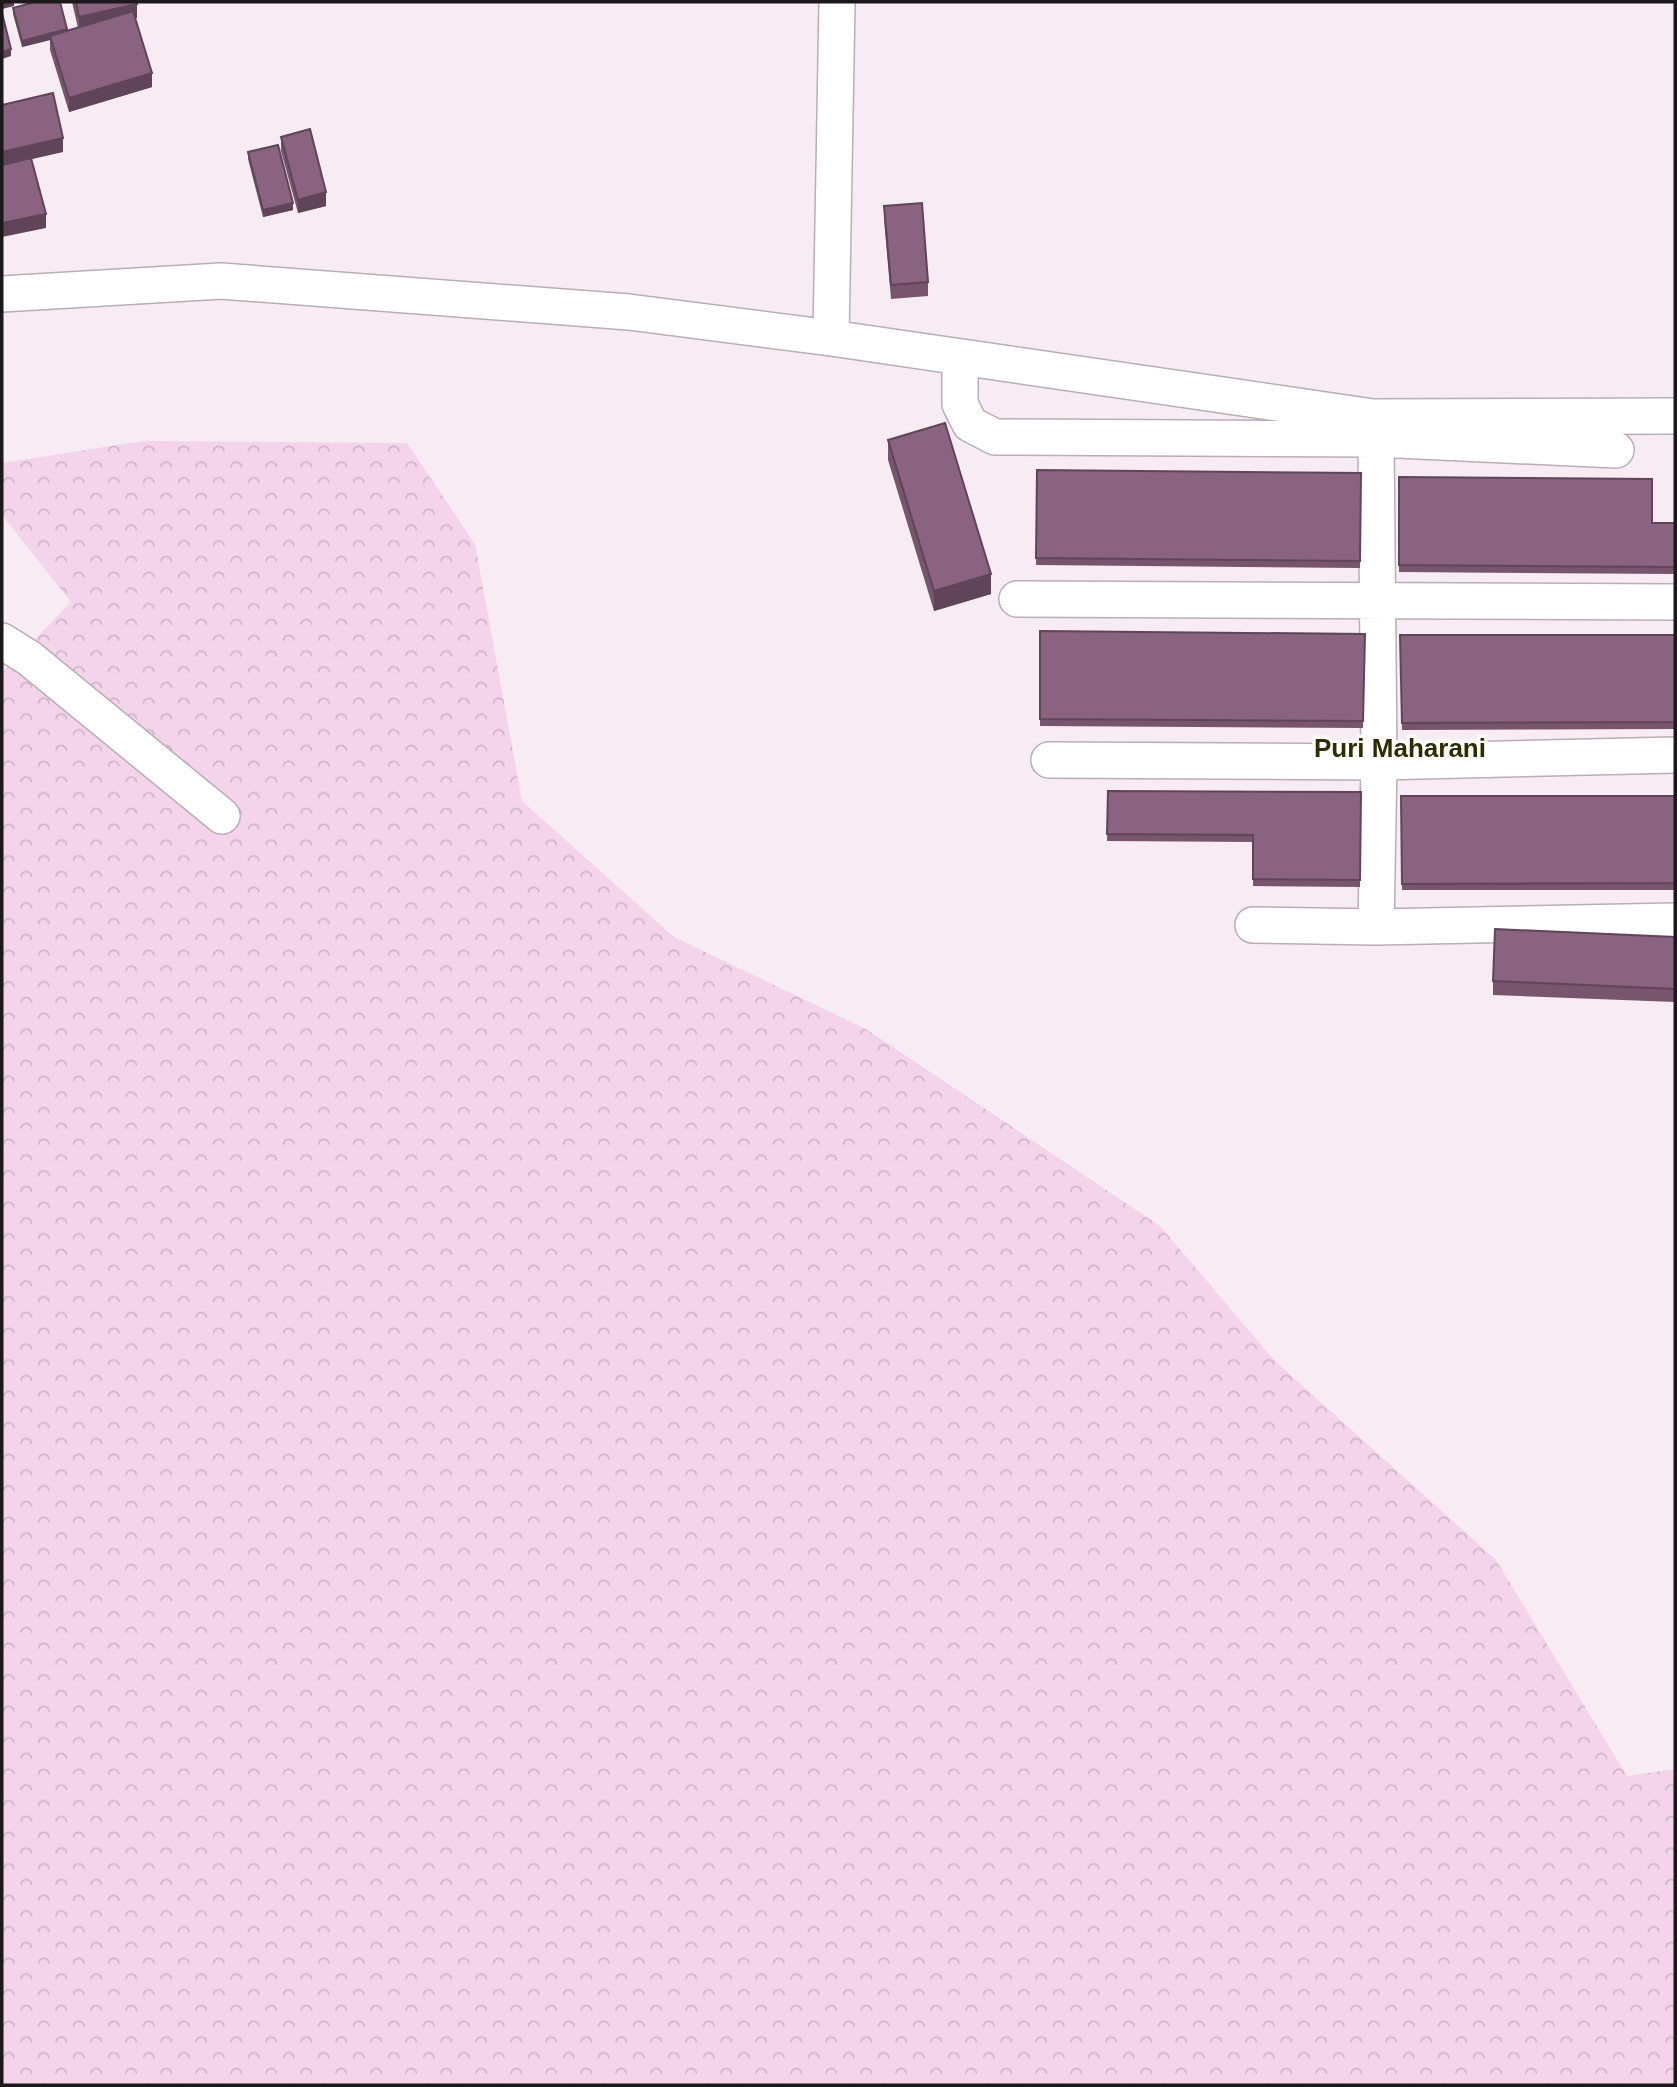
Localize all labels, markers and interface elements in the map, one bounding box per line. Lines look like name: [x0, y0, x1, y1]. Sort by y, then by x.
district label: Puri Maharani: [1314, 733, 1486, 763]

